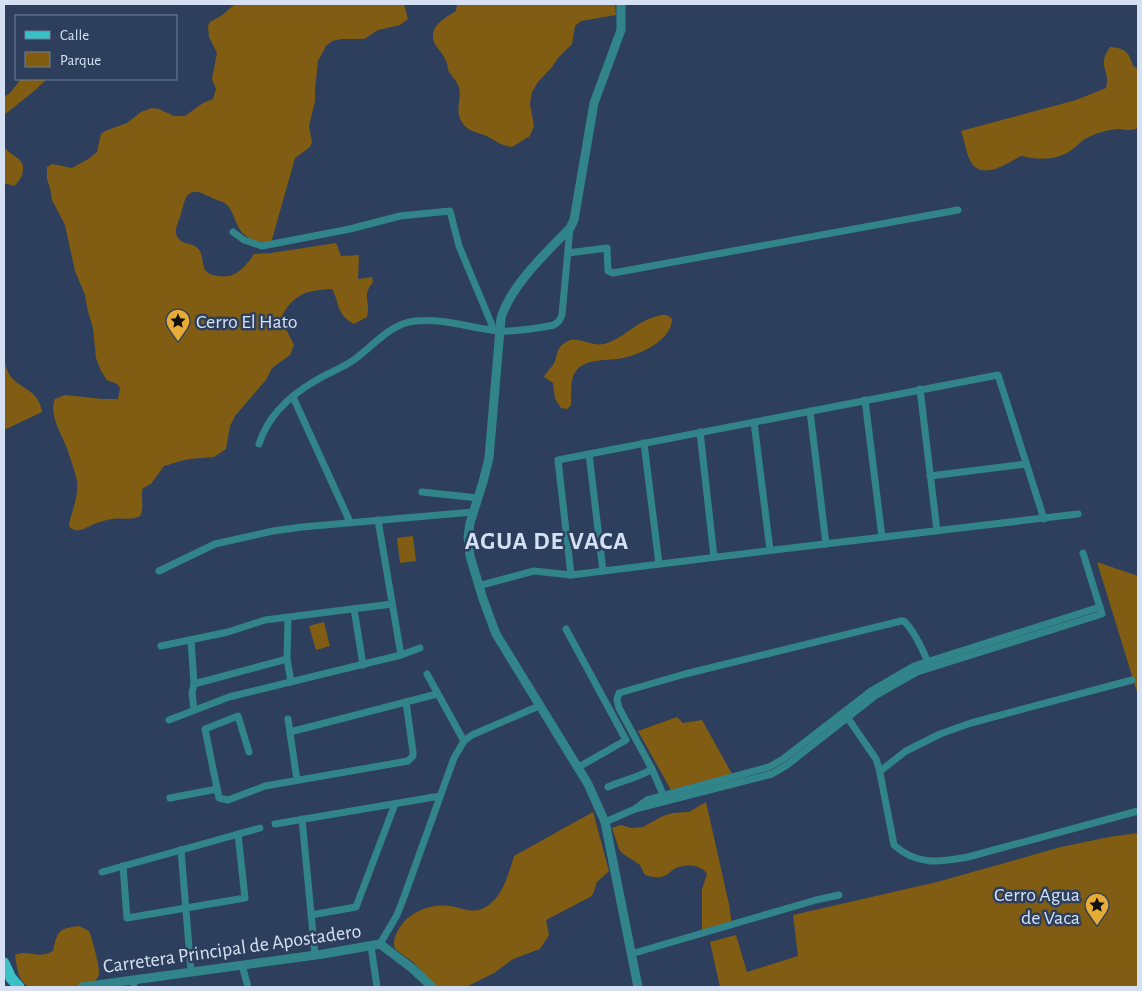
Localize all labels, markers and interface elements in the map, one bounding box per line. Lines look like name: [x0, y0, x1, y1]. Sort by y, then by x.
legend: [15, 15, 178, 80]
text: Calle: [60, 28, 89, 43]
text: Parque: [60, 53, 101, 68]
place icon: Cerro El Hato: [165, 308, 191, 342]
place label: Cerro El Hato: [196, 312, 298, 332]
district label: AGUA DE VACA: [465, 529, 629, 554]
place label: Cerro Agua de Vaca: [994, 885, 1080, 928]
place icon: Cerro Agua de Vaca: [1084, 892, 1110, 926]
street label: Carretera Principal de Apostadero: [102, 921, 363, 977]

